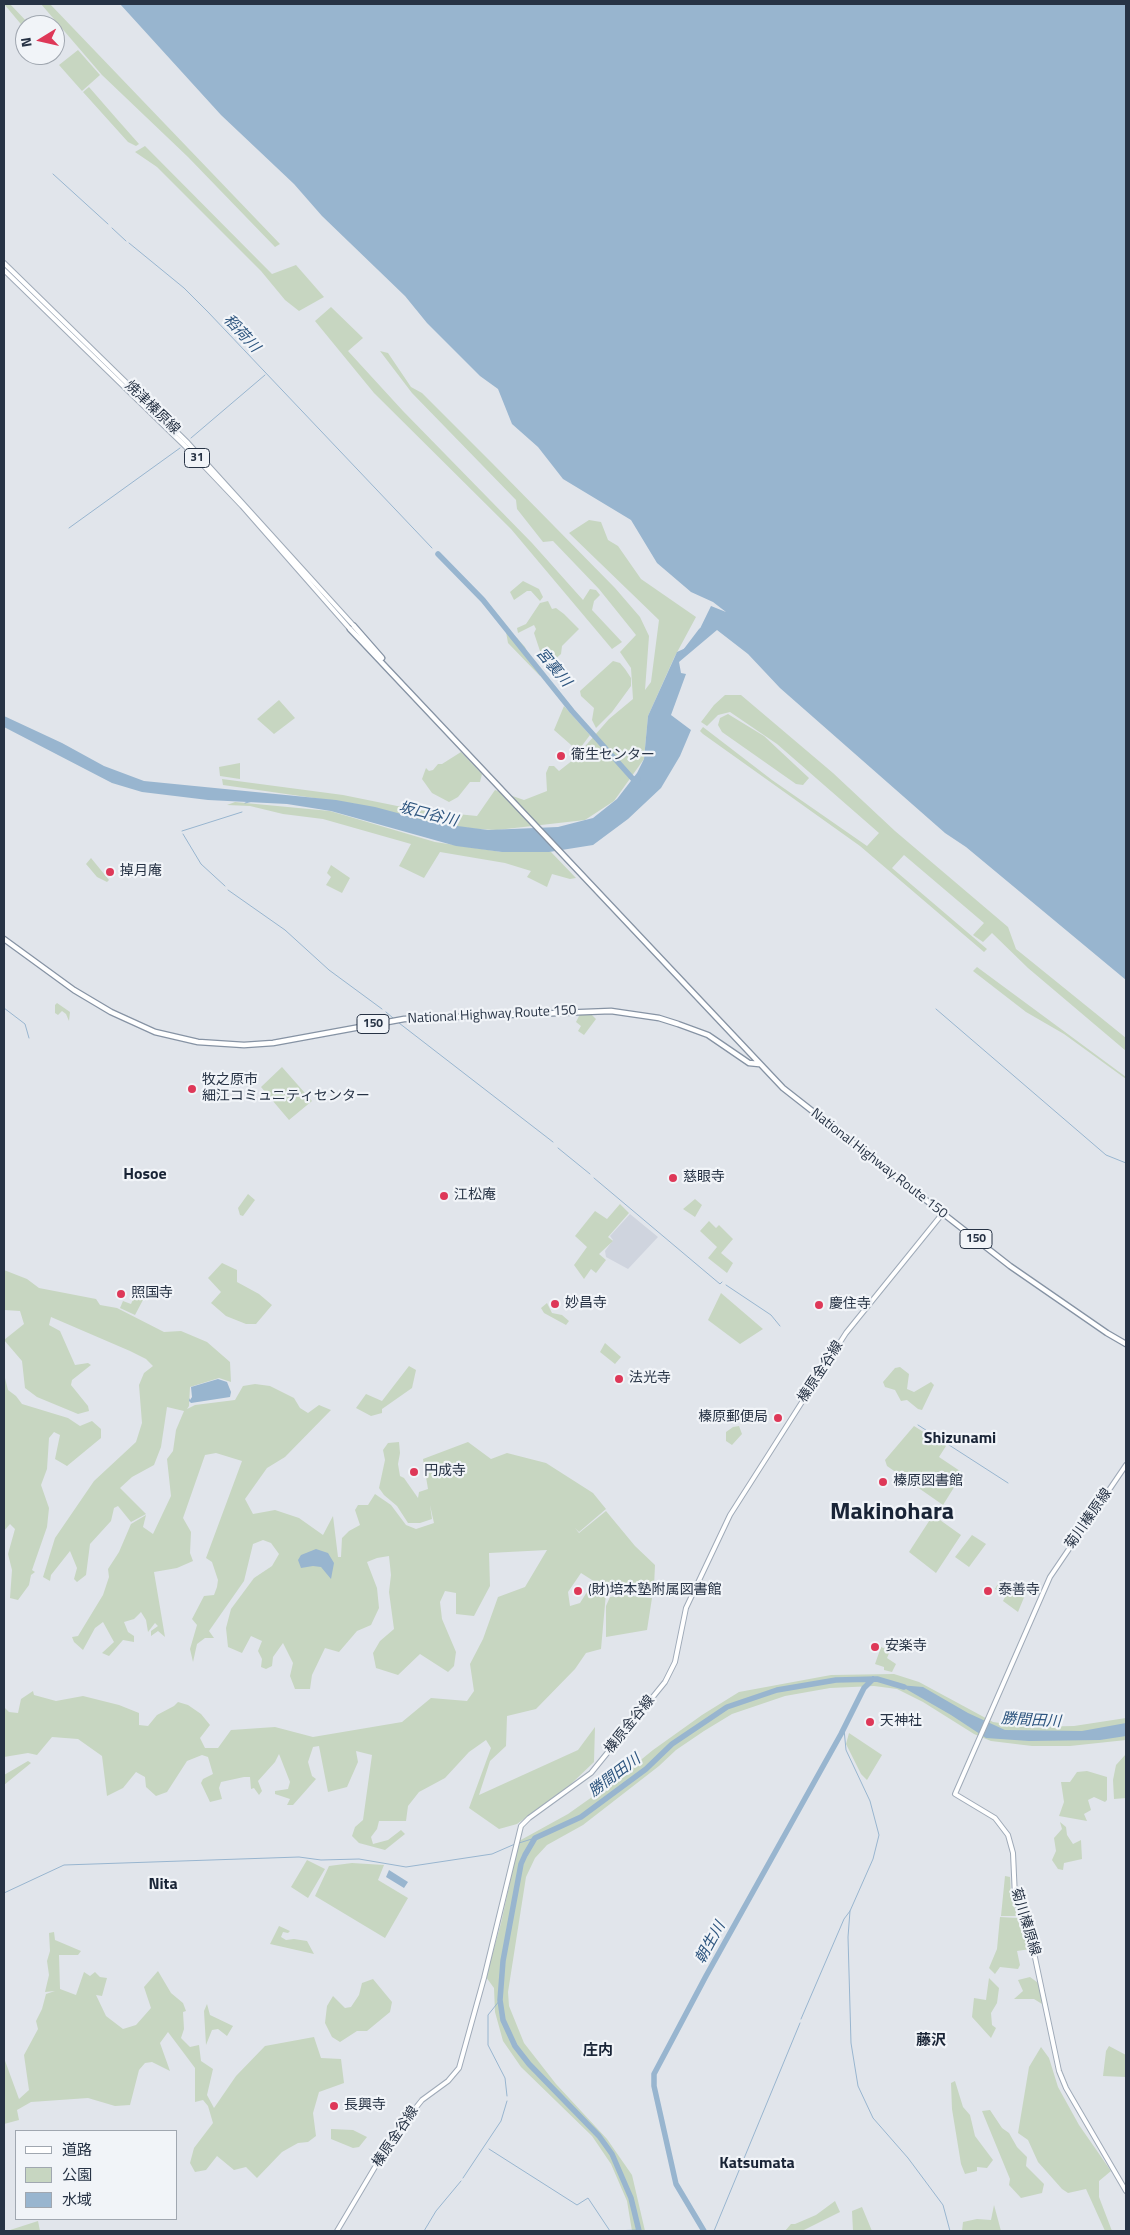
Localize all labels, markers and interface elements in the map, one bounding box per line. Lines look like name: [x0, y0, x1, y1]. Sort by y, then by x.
north arrow: [15, 15, 65, 65]
text: N: [15, 36, 37, 49]
water label: 稻荷川: [219, 311, 263, 357]
street label: 焼津榛原線: [121, 378, 183, 438]
road number: 31: [184, 448, 210, 468]
water label: 宮裏川: [532, 645, 574, 691]
place label: 衛生センター: [571, 748, 655, 764]
marker: 衛生センター: [555, 750, 567, 762]
water label: 坂口谷川: [397, 799, 459, 831]
place label: 掉月庵: [120, 864, 162, 880]
marker: 掉月庵: [104, 866, 116, 878]
street label: National Highway Route 150: [407, 1002, 577, 1028]
road number: 150: [357, 1014, 389, 1034]
place label: 牧之原市 細江コミュニティセンター: [202, 1073, 370, 1106]
marker: 牧之原市 細江コミュニティセンター: [186, 1083, 198, 1095]
street label: National Highway Route 150: [807, 1105, 951, 1223]
district label: Hosoe: [123, 1165, 167, 1185]
place label: 慈眼寺: [683, 1170, 725, 1186]
marker: 慈眼寺: [667, 1172, 679, 1184]
place label: 江松庵: [454, 1188, 496, 1204]
marker: 江松庵: [438, 1190, 450, 1202]
road number: 150: [960, 1230, 992, 1248]
place label: 照国寺: [131, 1286, 173, 1302]
marker: 照国寺: [115, 1288, 127, 1300]
place label: 妙昌寺: [565, 1296, 607, 1312]
place label: 慶住寺: [829, 1297, 871, 1313]
marker: 妙昌寺: [549, 1298, 561, 1310]
marker: 慶住寺: [813, 1299, 825, 1311]
street label: 榛原金谷線: [795, 1338, 847, 1406]
place label: 法光寺: [629, 1371, 671, 1387]
marker: 法光寺: [613, 1373, 625, 1385]
place label: 榛原郵便局: [698, 1410, 768, 1426]
marker: 榛原郵便局: [772, 1412, 784, 1424]
district label: Shizunami: [924, 1429, 996, 1449]
place label: 円成寺: [424, 1464, 466, 1480]
marker: 円成寺: [408, 1466, 420, 1478]
place label: 榛原図書館: [893, 1474, 963, 1490]
marker: 榛原図書館: [877, 1476, 889, 1488]
street label: 菊川榛原線: [1062, 1486, 1116, 1552]
district label: Makinohara: [830, 1499, 954, 1527]
place label: (財)培本塾附属図書館: [588, 1583, 721, 1599]
place label: 泰善寺: [998, 1583, 1040, 1599]
marker: (財)培本塾附属図書館: [572, 1585, 584, 1597]
marker: 泰善寺: [982, 1585, 994, 1597]
place label: 安楽寺: [885, 1639, 927, 1655]
marker: 安楽寺: [869, 1641, 881, 1653]
street label: 榛原金谷線: [601, 1693, 659, 1757]
water label: 勝間田川: [1001, 1710, 1061, 1732]
place label: 天神社: [880, 1714, 922, 1730]
marker: 天神社: [864, 1716, 876, 1728]
water label: 勝間田川: [586, 1751, 644, 1801]
district label: Nita: [148, 1875, 178, 1895]
street label: 菊川榛原線: [1007, 1886, 1043, 1958]
water label: 朝生川: [692, 1919, 730, 1967]
district label: 藤沢: [916, 2032, 946, 2050]
district label: 庄内: [583, 2042, 613, 2060]
place label: 長興寺: [344, 2098, 386, 2114]
marker: 長興寺: [328, 2100, 340, 2112]
street label: 榛原金谷線: [369, 2103, 423, 2171]
legend: [15, 2130, 178, 2220]
text: 道路: [62, 2138, 92, 2161]
district label: Katsumata: [719, 2154, 795, 2174]
text: 公園: [62, 2163, 92, 2186]
text: 水域: [62, 2188, 92, 2211]

